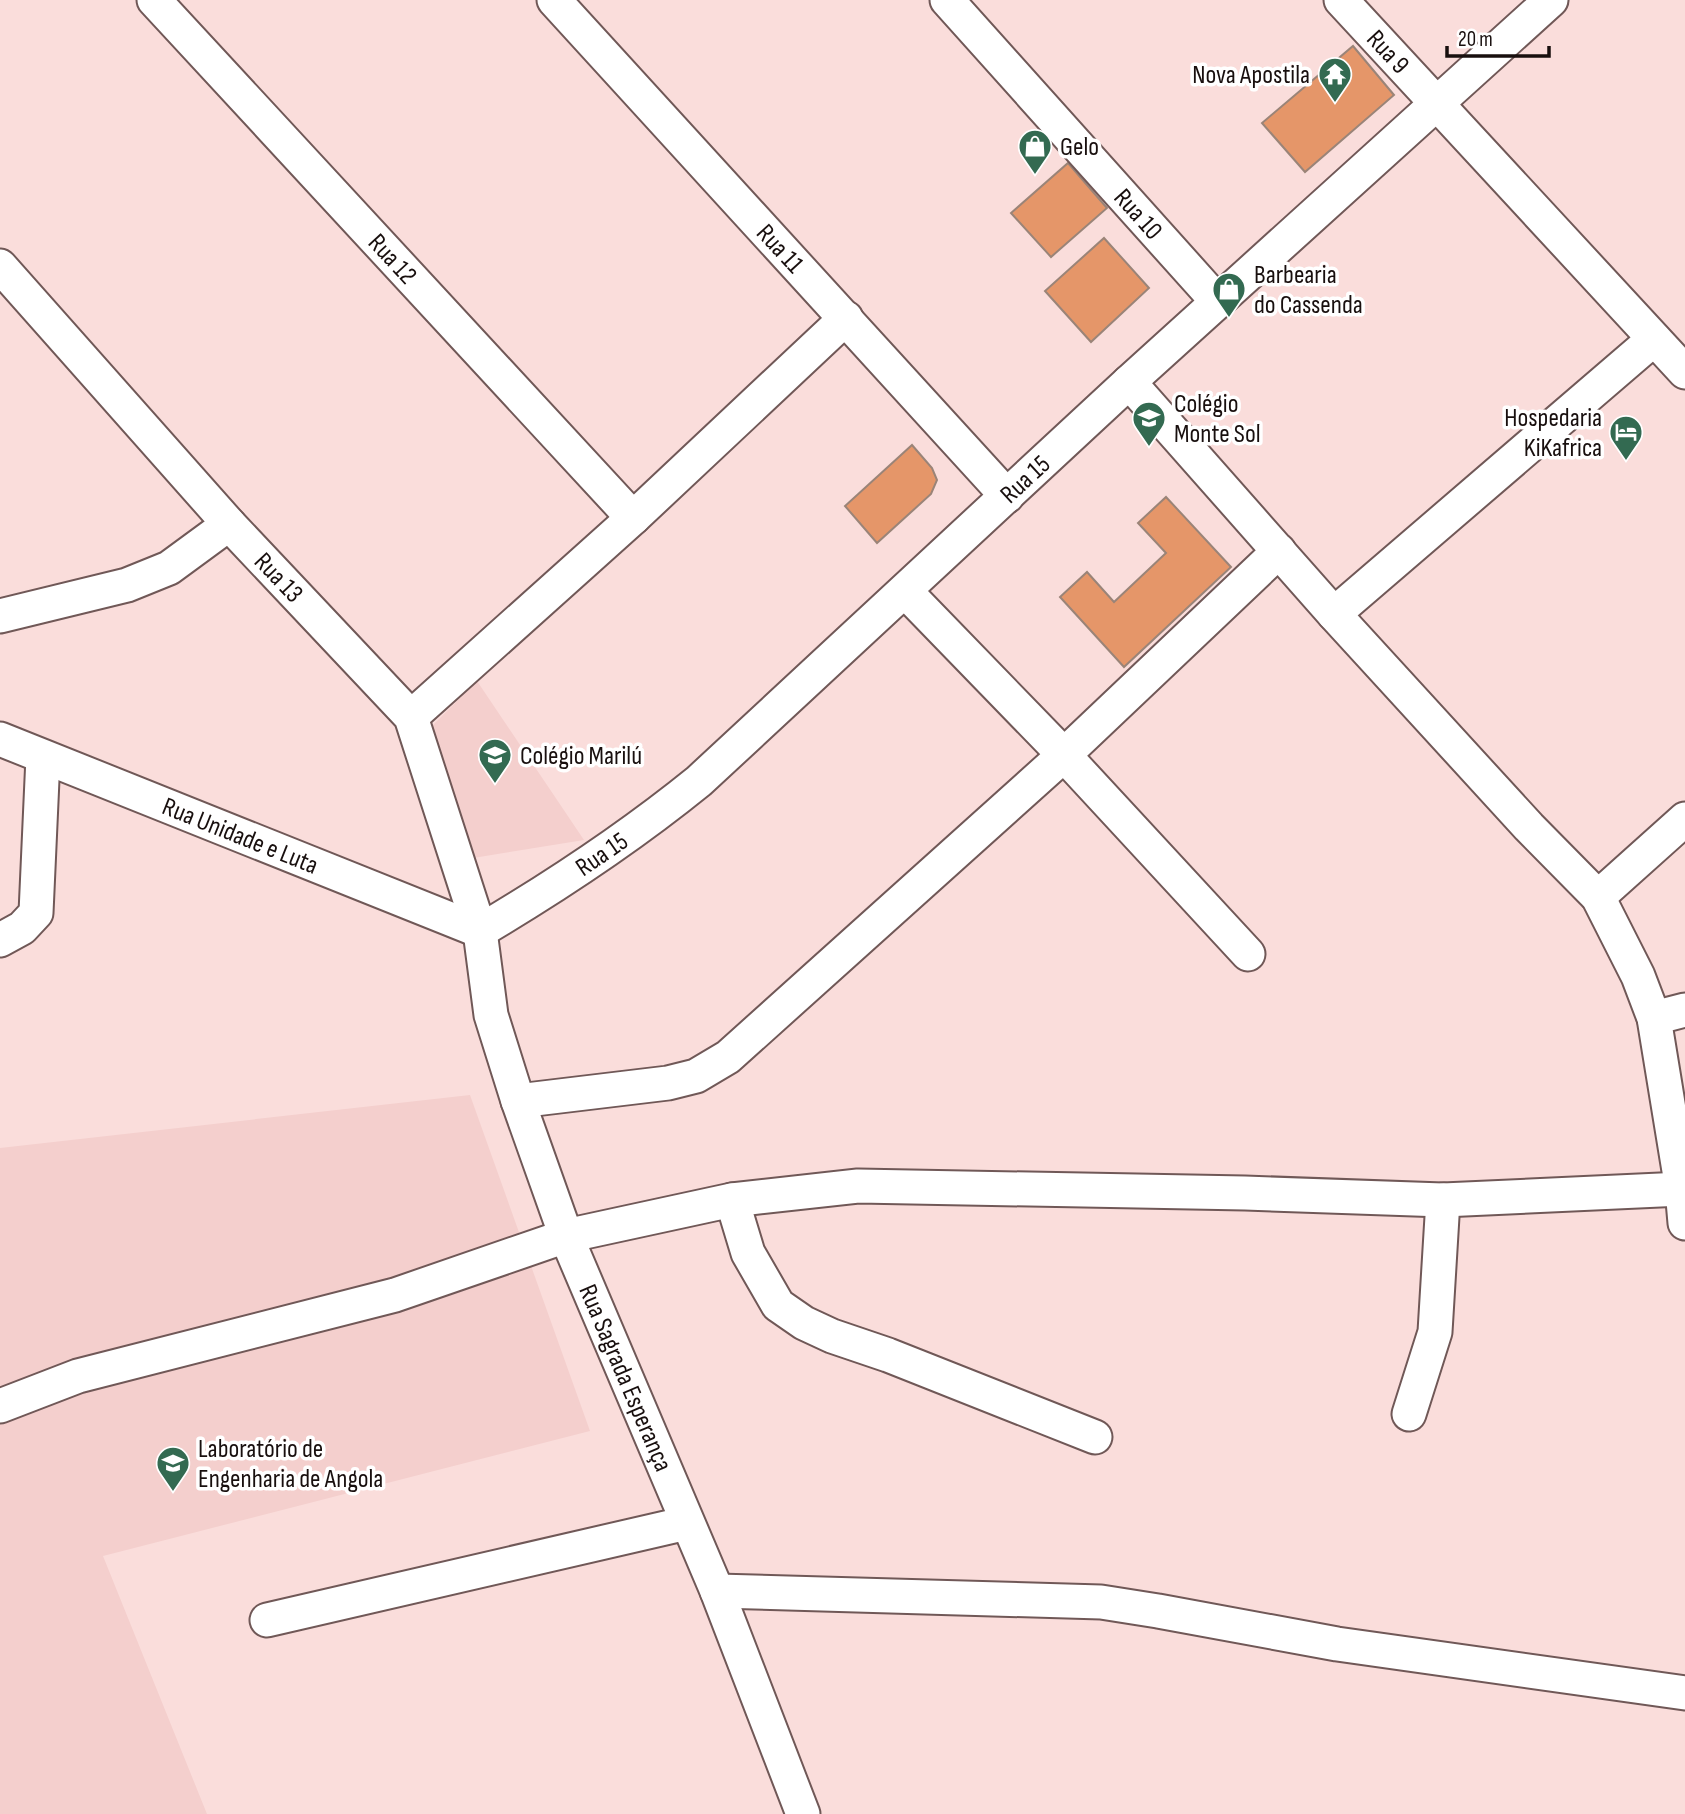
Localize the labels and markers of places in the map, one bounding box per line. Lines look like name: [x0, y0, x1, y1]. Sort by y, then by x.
temple icon: Nova Apostila: [1316, 55, 1354, 104]
place label: Nova Apostila: [1192, 60, 1310, 91]
shop icon: Gelo: [1016, 127, 1054, 176]
place label: Gelo: [1060, 132, 1099, 163]
place label: Barbearia do Cassenda: [1254, 260, 1363, 321]
shop icon: Barbearia do Cassenda: [1210, 270, 1248, 319]
place label: Colégio Monte Sol: [1174, 389, 1261, 450]
school or university icon: Colégio Monte Sol: [1130, 399, 1168, 448]
place label: Hospedaria KiKafrica: [1504, 403, 1602, 464]
hotel icon: Hospedaria KiKafrica: [1607, 413, 1645, 462]
school or university icon: Colégio Marilú: [476, 736, 514, 785]
place label: Colégio Marilú: [520, 741, 642, 772]
place label: Laboratório de Engenharia de Angola: [198, 1434, 383, 1495]
school or university icon: Laboratório de Engenharia de Angola: [154, 1444, 192, 1493]

